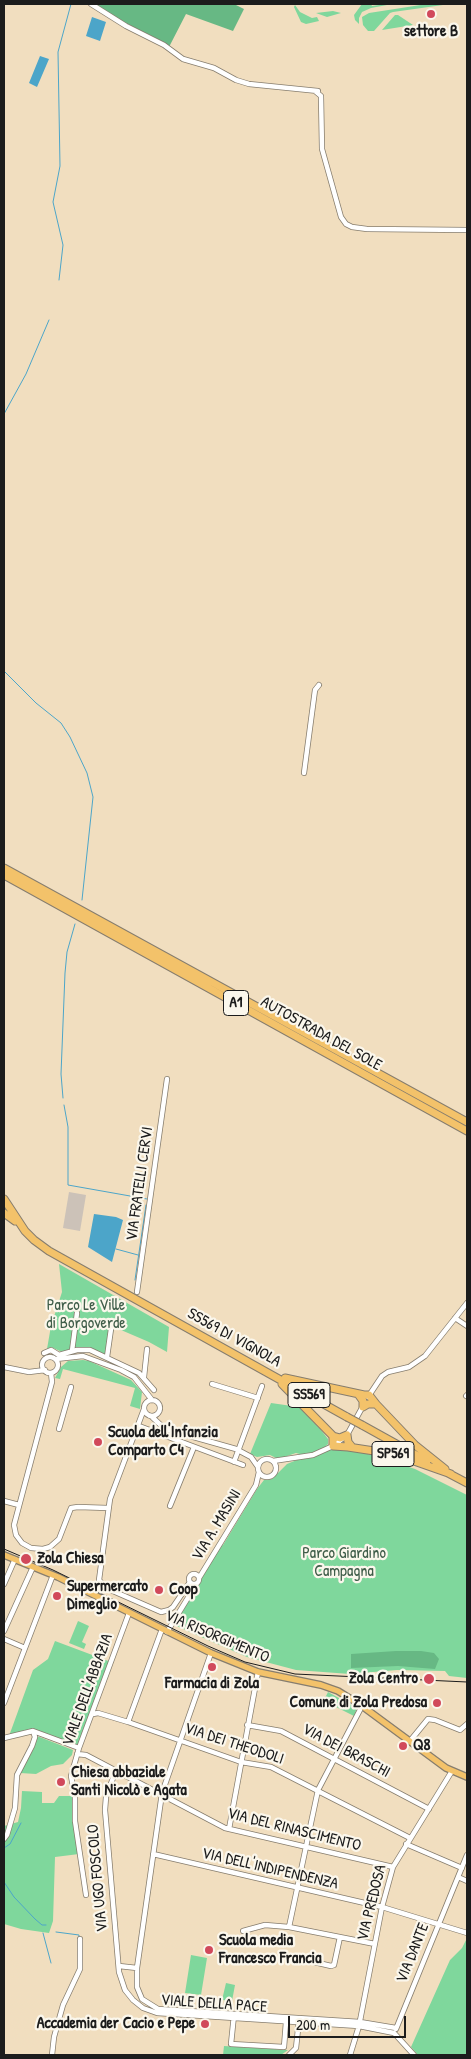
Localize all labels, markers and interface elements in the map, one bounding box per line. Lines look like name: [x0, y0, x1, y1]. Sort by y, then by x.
marker: settore B: [425, 8, 437, 20]
place label: settore B: [404, 22, 458, 42]
road number: A1: [224, 990, 248, 1016]
street label: AUTOSTRADA DEL SOLE: [257, 993, 385, 1075]
street label: VIA FRATELLI CERVI: [122, 1126, 158, 1242]
park label: Parco Le Ville di Borgoverde: [46, 1296, 126, 1334]
street label: SS569 DI VIGNOLA: [184, 1304, 284, 1372]
road number: SS569: [288, 1382, 330, 1408]
place label: Scuola dell'Infanzia Comparto C4: [108, 1423, 218, 1461]
marker: Scuola dell'Infanzia Comparto C4: [92, 1436, 104, 1448]
road number: SP569: [372, 1442, 414, 1466]
street label: VIA A. MASINI: [188, 1486, 246, 1564]
park label: Parco Giardino Campagna: [302, 1544, 386, 1582]
place label: Zola Chiesa: [37, 1549, 104, 1569]
marker: Zola Chiesa: [19, 1552, 33, 1566]
place label: Supermercato Dimeglio: [67, 1577, 148, 1615]
place label: Coop: [169, 1580, 198, 1600]
marker: Coop: [153, 1584, 165, 1596]
marker: Supermercato Dimeglio: [51, 1590, 63, 1602]
street label: VIA RISORGIMENTO: [162, 1606, 272, 1668]
street label: VIALE DELL'ABBAZIA: [59, 1631, 117, 1749]
marker: Farmacia di Zola: [206, 1661, 218, 1673]
place label: Zola Centro: [349, 1669, 418, 1689]
marker: Zola Centro: [422, 1672, 436, 1686]
place label: Farmacia di Zola: [165, 1674, 259, 1694]
place label: Comune di Zola Predosa: [290, 1693, 427, 1713]
marker: Comune di Zola Predosa: [431, 1697, 443, 1709]
street label: VIA DEI THEODOLI: [182, 1719, 286, 1769]
street label: VIA DEI BRASCHI: [299, 1720, 393, 1782]
place label: Q8: [413, 1736, 430, 1756]
marker: Q8: [397, 1740, 409, 1752]
place label: Chiesa abbaziale Santi Nicolò e Agata: [71, 1763, 187, 1801]
marker: Chiesa abbaziale Santi Nicolò e Agata: [55, 1776, 67, 1788]
street label: VIA DEL RINASCIMENTO: [225, 1804, 363, 1856]
street label: VIA UGO FOSCOLO: [84, 1823, 112, 1933]
street label: VIA DELL'INDIPENDENZA: [200, 1844, 340, 1894]
street label: VIA PREDOSA: [353, 1863, 391, 1943]
street label: VIA DANTE: [392, 1920, 434, 1986]
place label: Scuola media Francesco Francia: [219, 1931, 321, 1969]
marker: Scuola media Francesco Francia: [203, 1944, 215, 1956]
street label: VIALE DELLA PACE: [160, 1991, 268, 2017]
scale bar: [291, 2006, 408, 2038]
place label: Accademia der Cacio e Pepe: [37, 2014, 195, 2034]
text: 200 m: [296, 2014, 330, 2035]
marker: Accademia der Cacio e Pepe: [199, 2018, 211, 2030]

